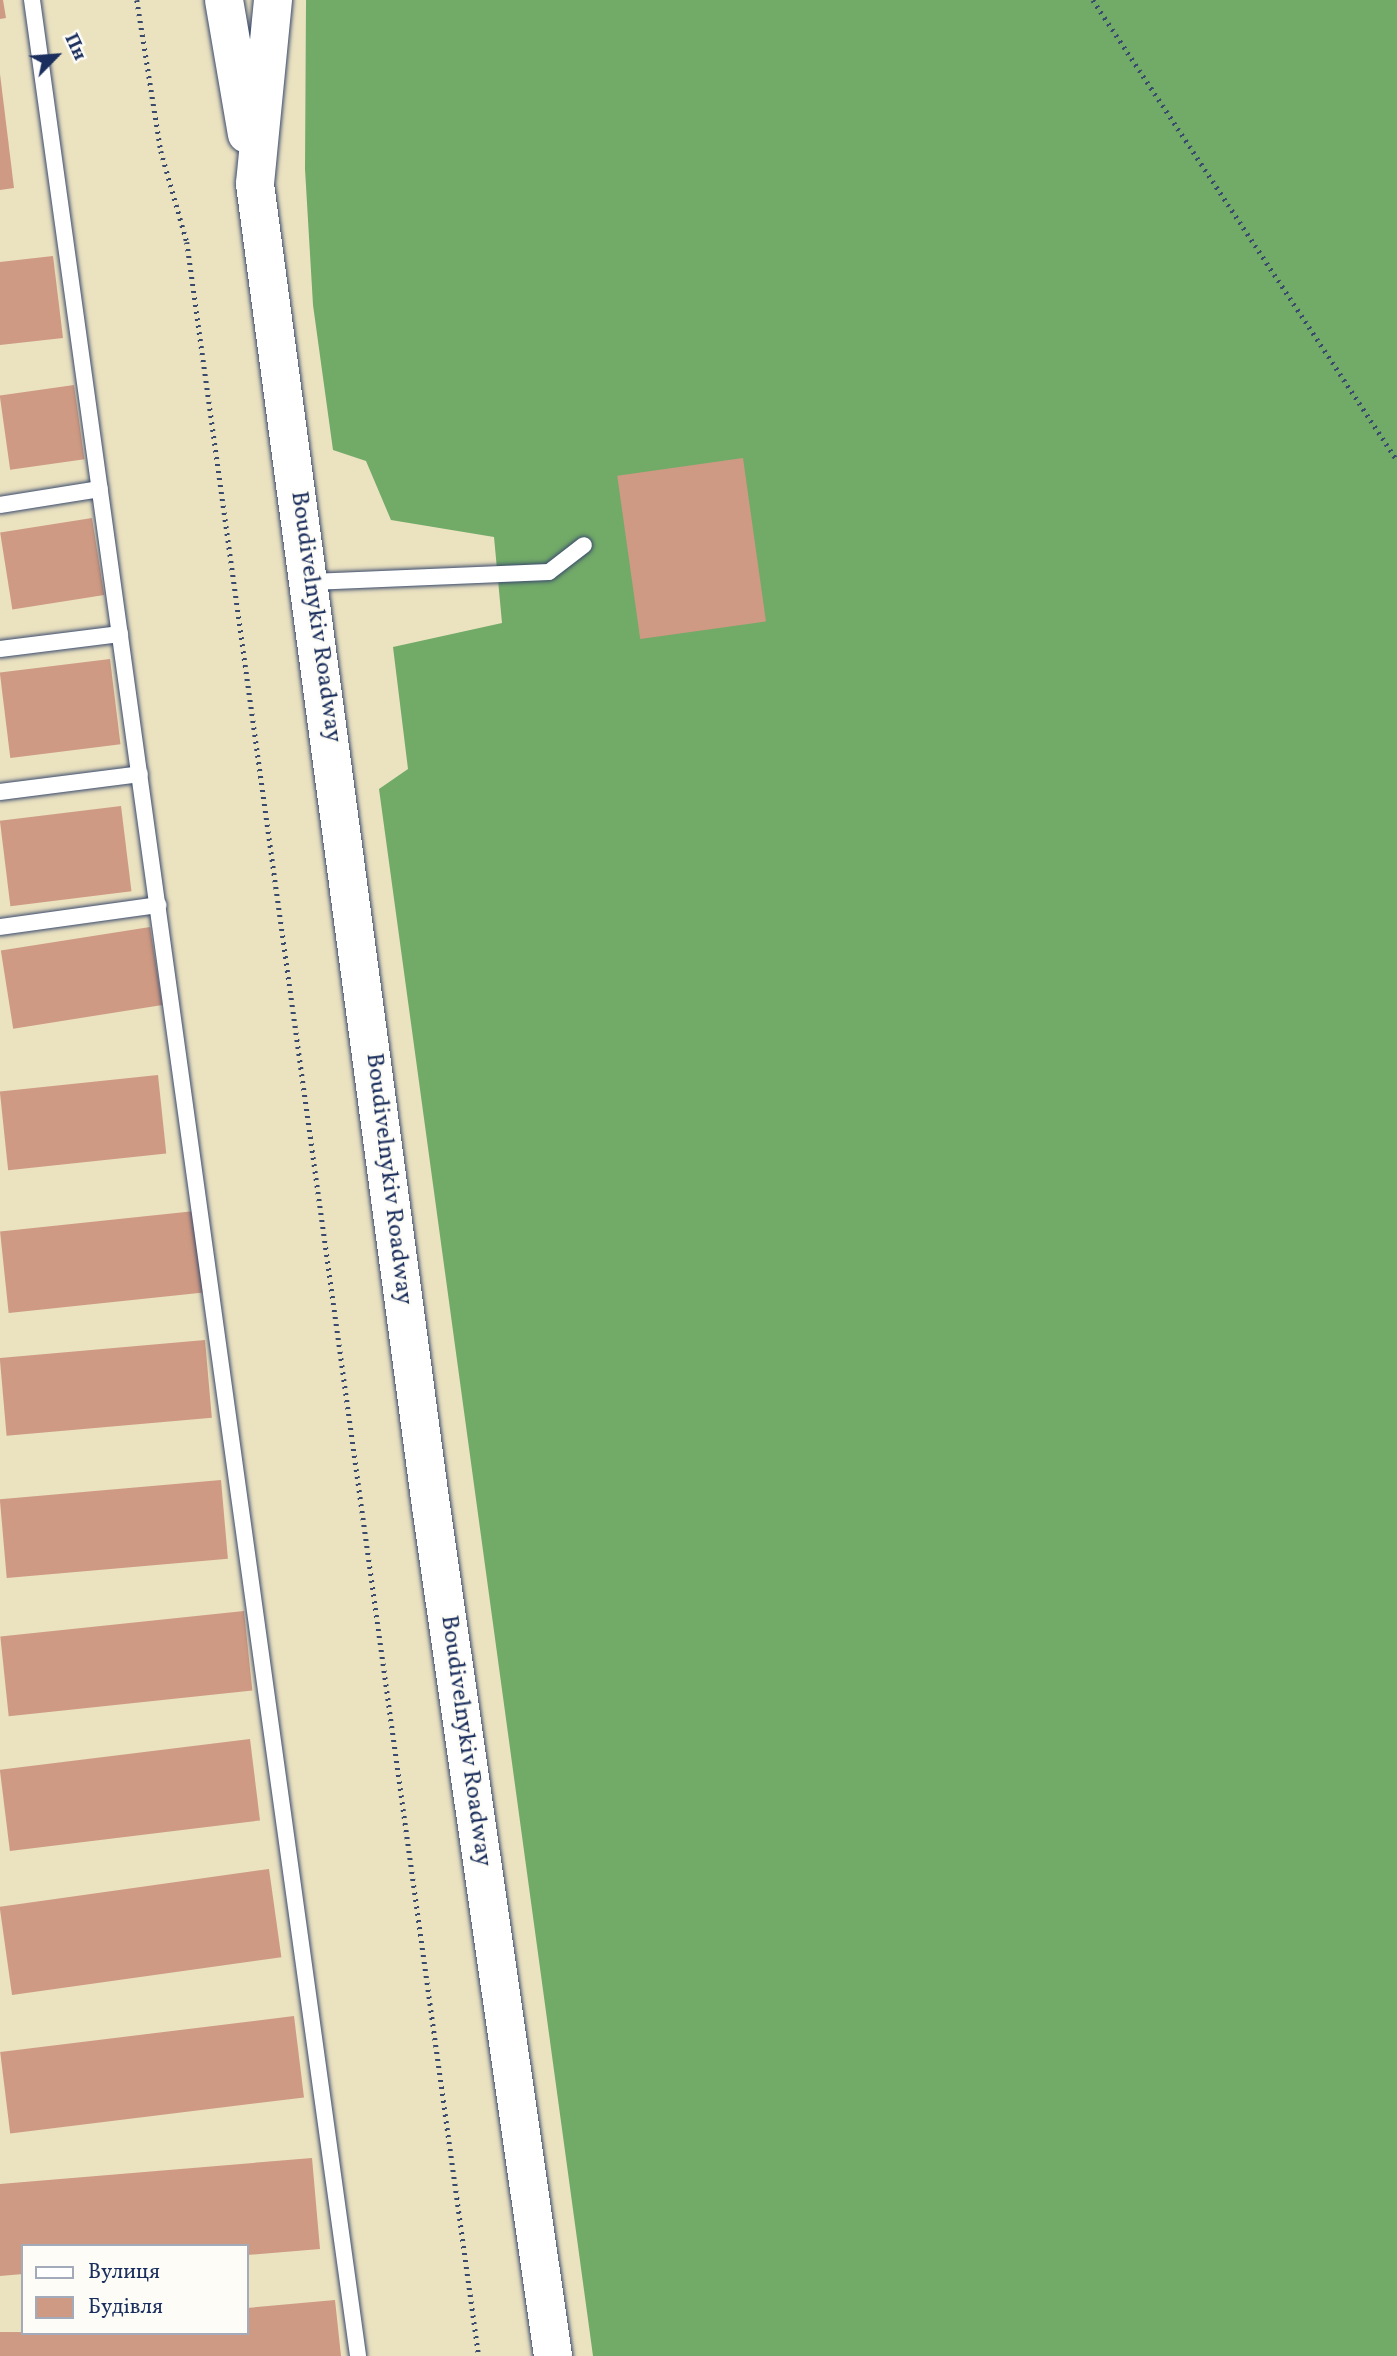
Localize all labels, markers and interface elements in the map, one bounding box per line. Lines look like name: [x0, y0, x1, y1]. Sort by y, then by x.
north arrow: [21, 21, 91, 91]
text: Пн: [58, 29, 93, 65]
street label: Boudivelnykiv Roadway: [283, 489, 347, 745]
street label: Boudivelnykiv Roadway: [358, 1051, 418, 1307]
street label: Boudivelnykiv Roadway: [433, 1613, 497, 1869]
legend: [21, 2244, 248, 2335]
text: Вулиця: [88, 2258, 160, 2287]
text: Будівля: [88, 2293, 163, 2322]

